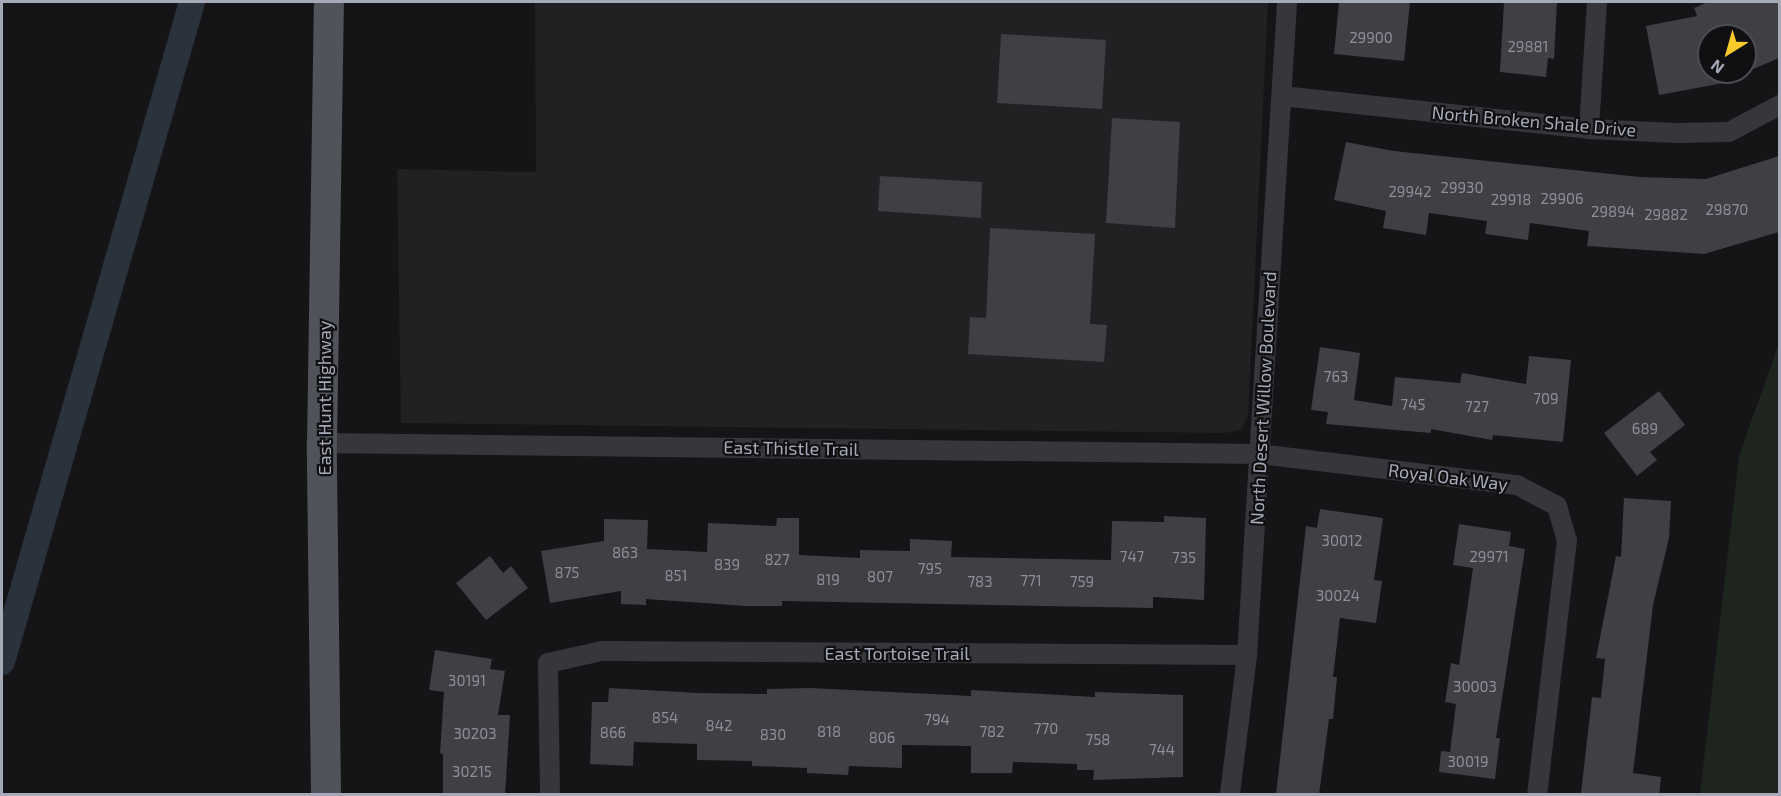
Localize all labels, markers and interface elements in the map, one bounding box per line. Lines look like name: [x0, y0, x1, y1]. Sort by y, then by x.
north arrow: [1697, 24, 1757, 84]
house number: 29900: [1349, 29, 1393, 47]
house number: 29881: [1507, 38, 1549, 56]
text: N: [1707, 56, 1727, 78]
street label: North Broken Shale Drive: [1431, 101, 1637, 141]
house number: 29930: [1441, 179, 1483, 197]
house number: 29942: [1388, 183, 1432, 201]
house number: 29906: [1540, 190, 1584, 208]
house number: 29918: [1491, 191, 1531, 209]
house number: 29870: [1706, 201, 1748, 219]
house number: 29894: [1591, 203, 1635, 221]
house number: 29882: [1644, 206, 1688, 224]
street label: North Desert Willow Boulevard: [1246, 270, 1280, 526]
street label: East Hunt Highway: [313, 321, 335, 475]
house number: 763: [1324, 368, 1348, 386]
house number: 709: [1533, 390, 1559, 408]
house number: 745: [1401, 396, 1425, 414]
house number: 727: [1465, 398, 1489, 416]
house number: 689: [1632, 420, 1658, 438]
street label: East Thistle Trail: [723, 436, 859, 460]
street label: Royal Oak Way: [1387, 459, 1509, 495]
house number: 30012: [1322, 532, 1362, 550]
house number: 863: [612, 544, 638, 562]
house number: 747: [1120, 548, 1144, 566]
house number: 29971: [1469, 548, 1509, 566]
house number: 735: [1172, 549, 1196, 567]
house number: 827: [764, 551, 790, 569]
house number: 839: [714, 556, 740, 574]
house number: 795: [918, 560, 942, 578]
house number: 875: [555, 564, 579, 582]
house number: 851: [664, 567, 688, 585]
house number: 807: [867, 568, 893, 586]
house number: 819: [816, 571, 840, 589]
house number: 771: [1020, 572, 1042, 590]
house number: 783: [967, 573, 993, 591]
house number: 759: [1070, 573, 1094, 591]
house number: 30024: [1316, 587, 1360, 605]
street label: East Tortoise Trail: [824, 642, 970, 664]
house number: 30191: [448, 672, 486, 690]
house number: 30003: [1453, 678, 1497, 696]
house number: 854: [652, 709, 678, 727]
house number: 794: [924, 711, 950, 729]
house number: 842: [706, 717, 732, 735]
house number: 770: [1034, 720, 1058, 738]
house number: 818: [817, 723, 841, 741]
house number: 782: [979, 723, 1005, 741]
house number: 866: [600, 724, 626, 742]
house number: 30203: [453, 725, 497, 743]
house number: 830: [760, 726, 786, 744]
house number: 806: [869, 729, 895, 747]
house number: 758: [1086, 731, 1110, 749]
house number: 744: [1149, 741, 1175, 759]
house number: 30019: [1448, 753, 1488, 771]
house number: 30215: [452, 763, 492, 781]

